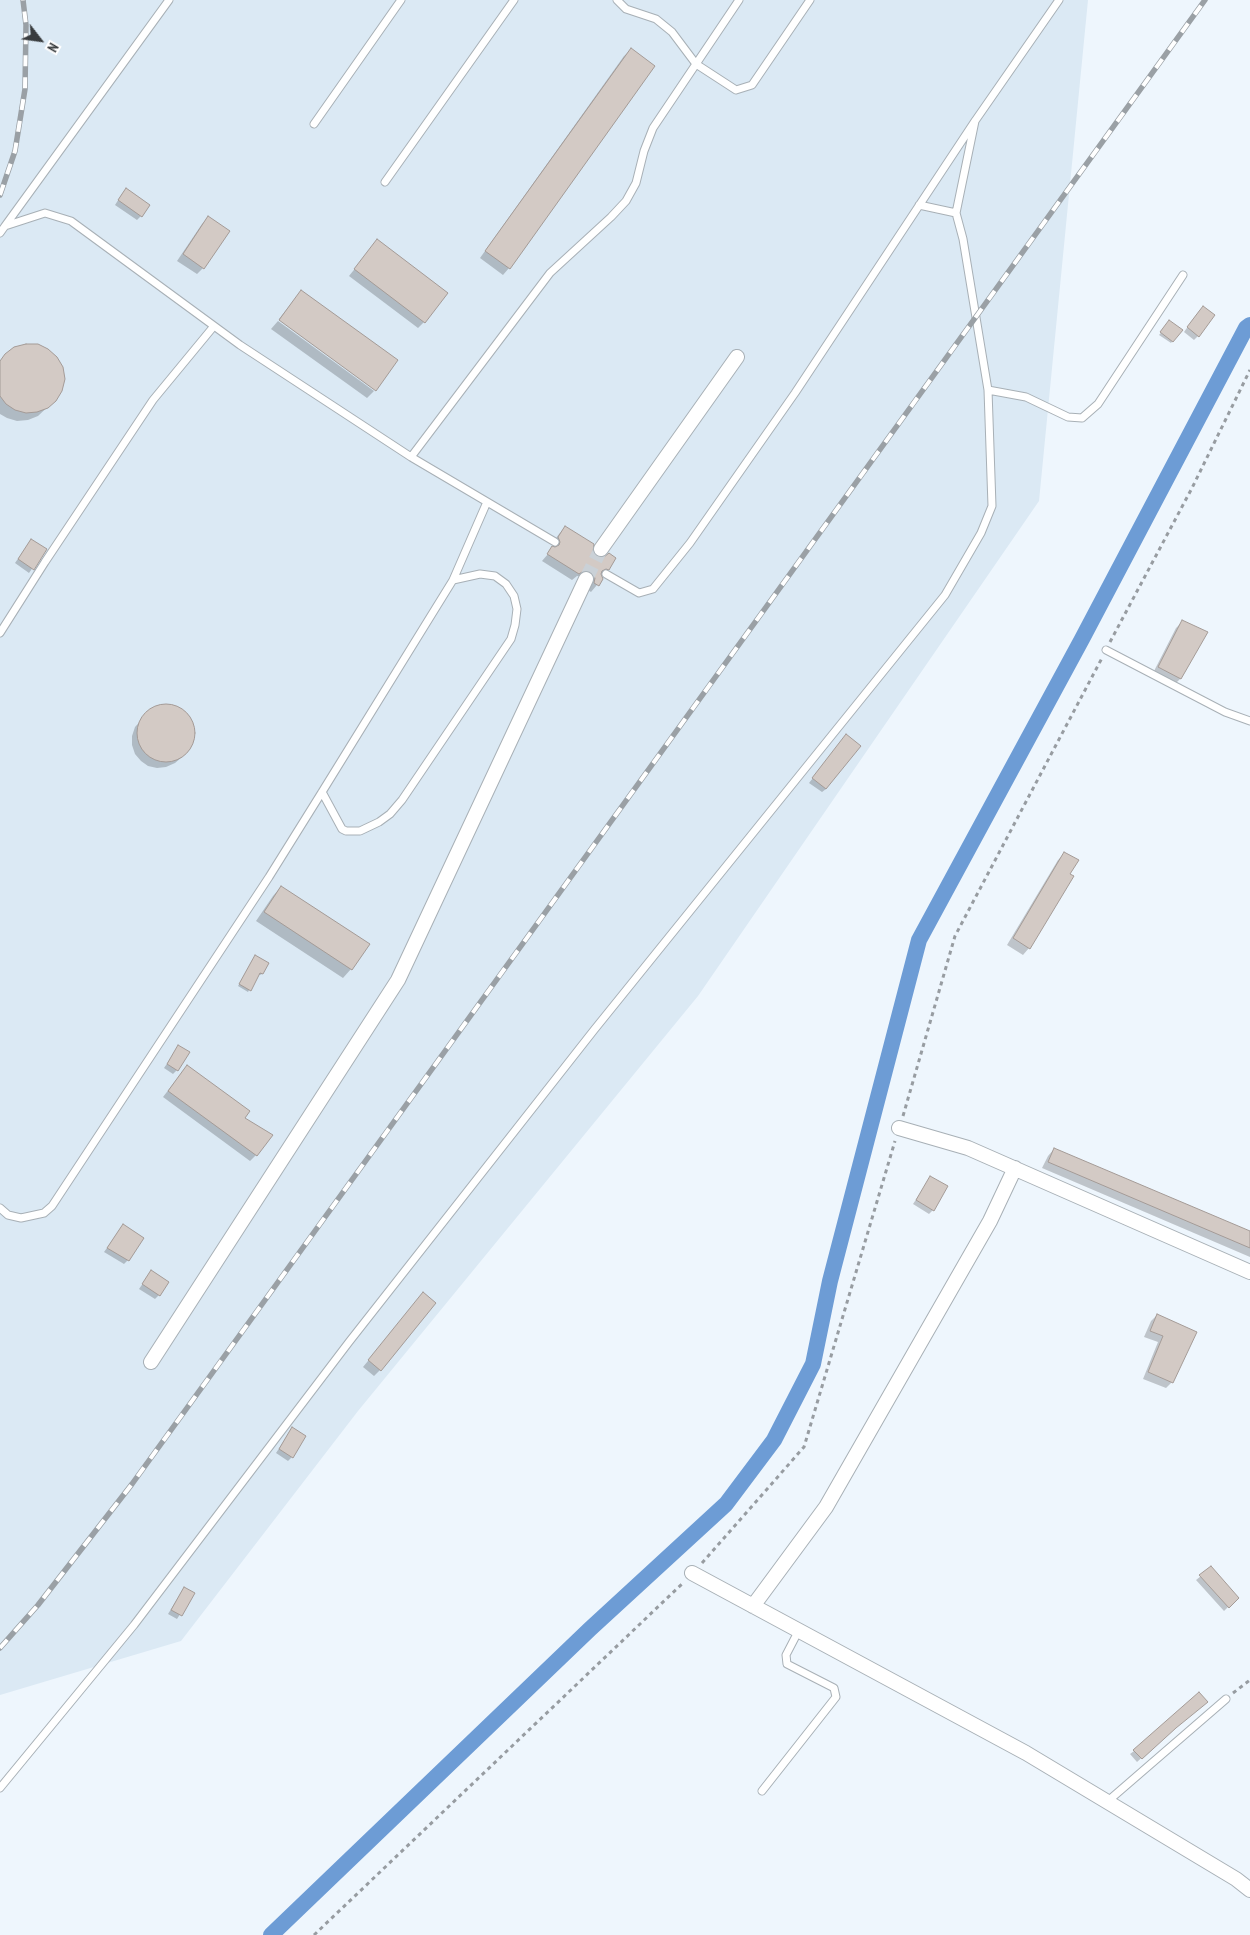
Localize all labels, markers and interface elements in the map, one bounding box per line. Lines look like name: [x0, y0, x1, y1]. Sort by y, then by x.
north arrow: [15, 15, 65, 65]
text: N: [43, 40, 63, 55]

